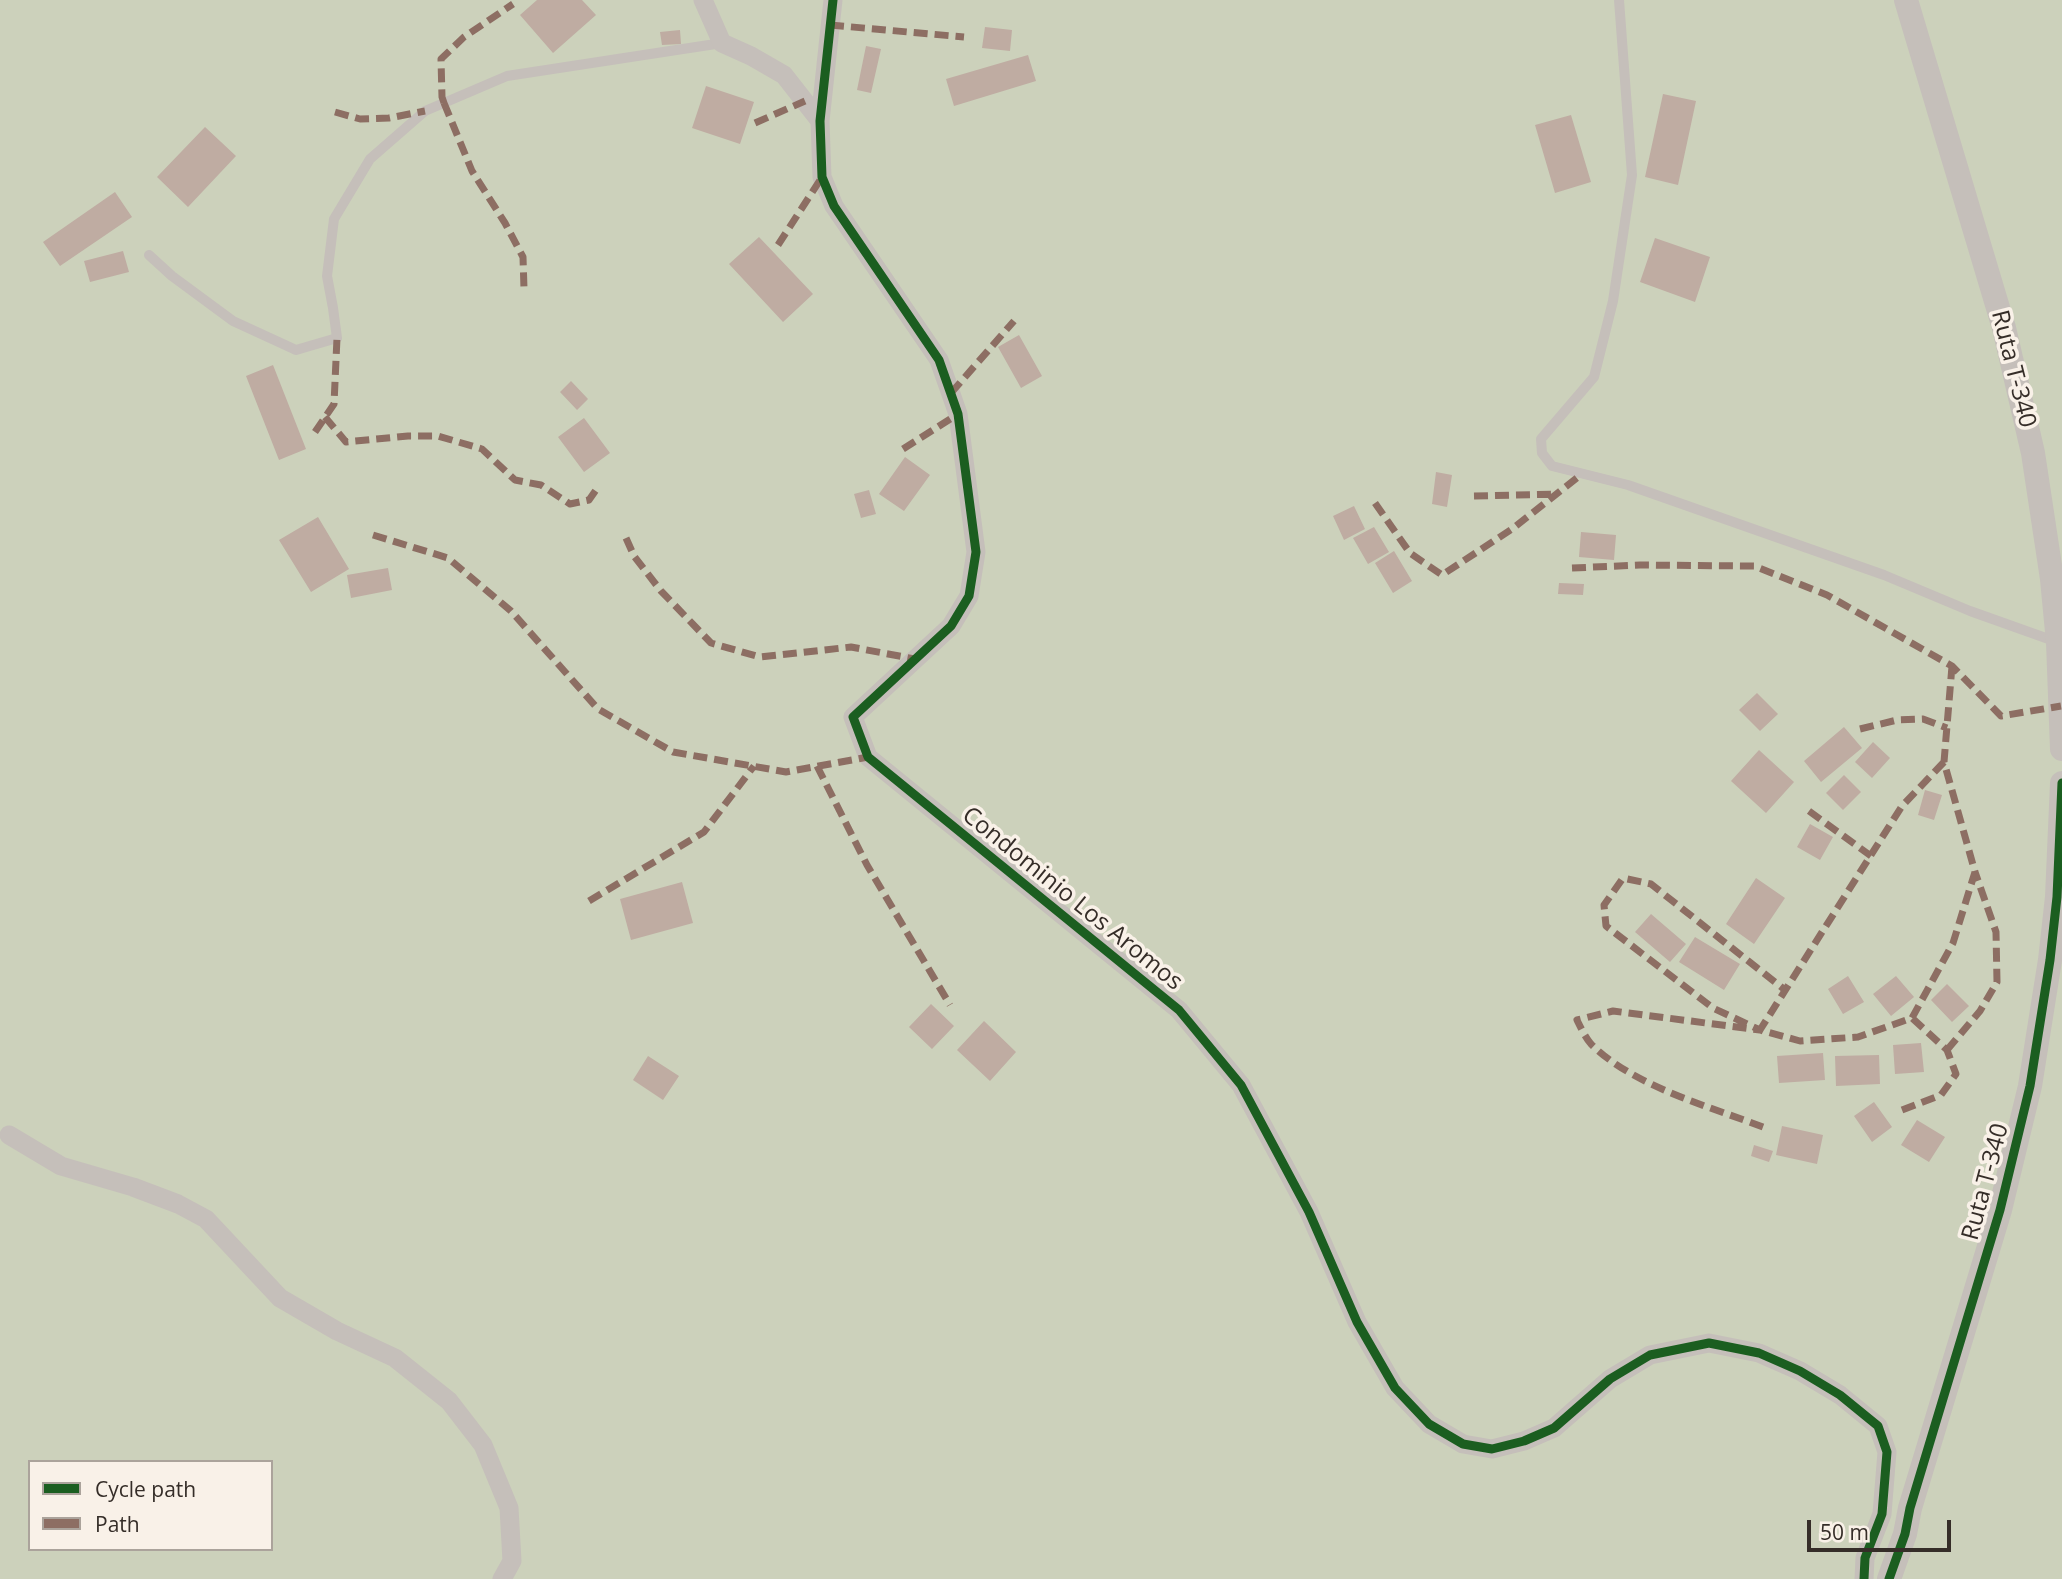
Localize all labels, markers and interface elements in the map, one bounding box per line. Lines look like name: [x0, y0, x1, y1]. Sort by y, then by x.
street label: Ruta T-340: [1985, 307, 2041, 431]
street label: Condominio Los Aromos: [956, 801, 1188, 997]
street label: Ruta T-340: [1957, 1120, 2015, 1244]
legend: [28, 1460, 273, 1551]
text: Cycle path: [95, 1475, 196, 1503]
scale bar: [1810, 1506, 1954, 1550]
text: Path: [95, 1510, 140, 1538]
text: 50 m: [1820, 1518, 1869, 1546]

